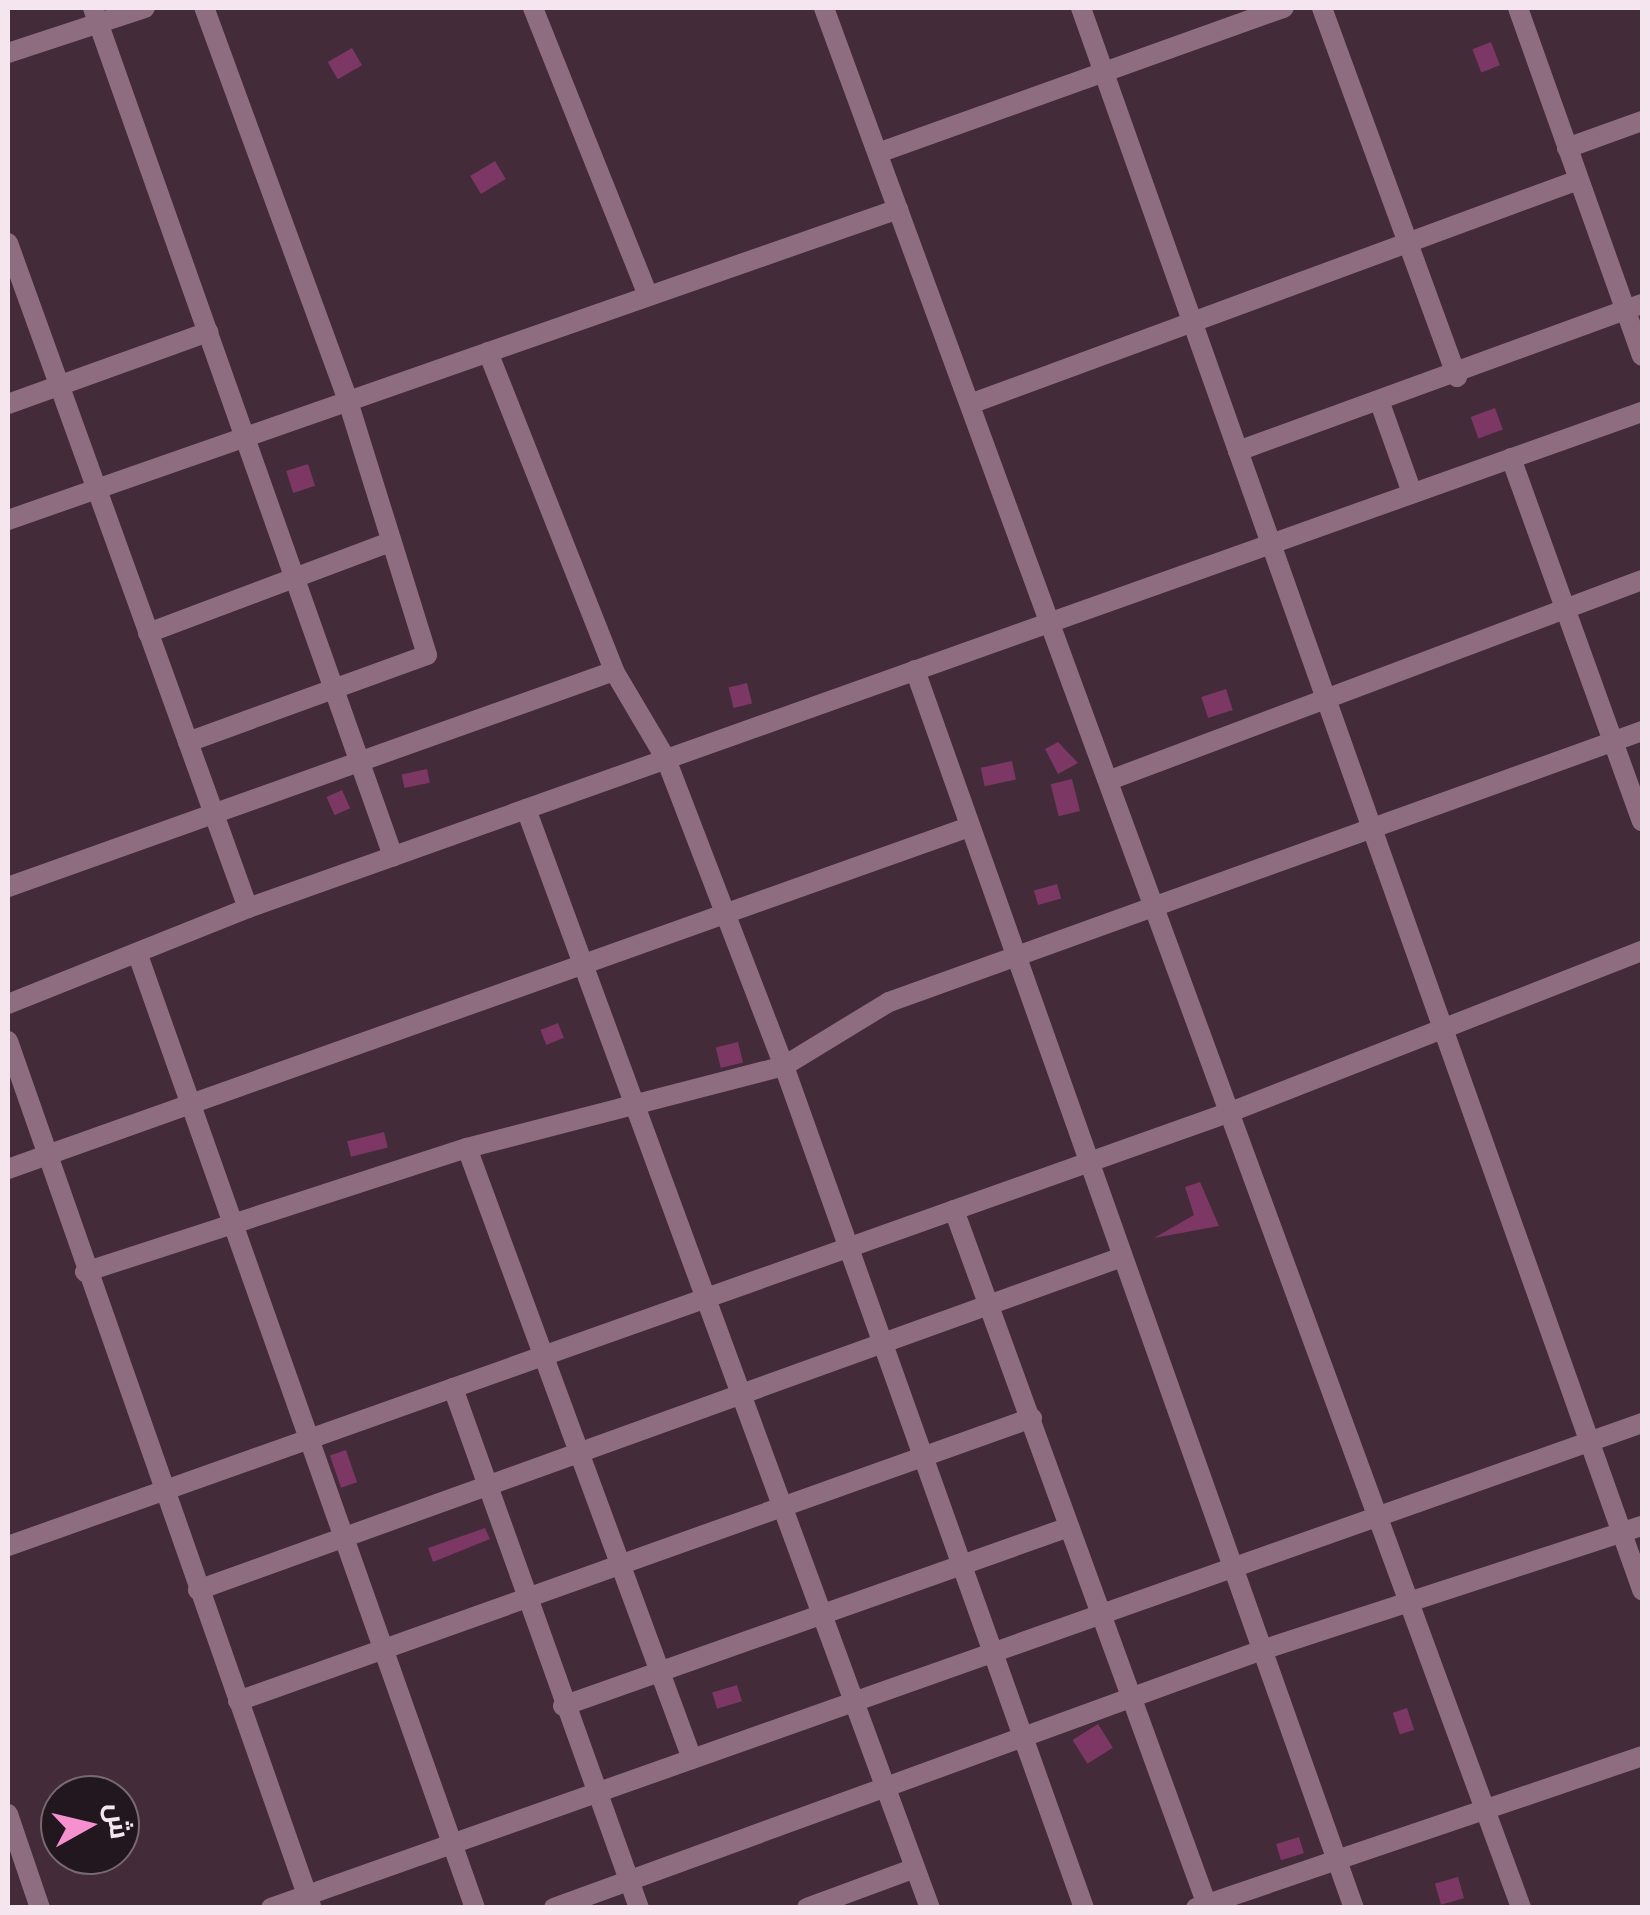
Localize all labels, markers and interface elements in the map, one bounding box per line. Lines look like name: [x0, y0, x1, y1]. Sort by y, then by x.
north arrow: [40, 1775, 140, 1875]
text: ش: [96, 1801, 139, 1842]

